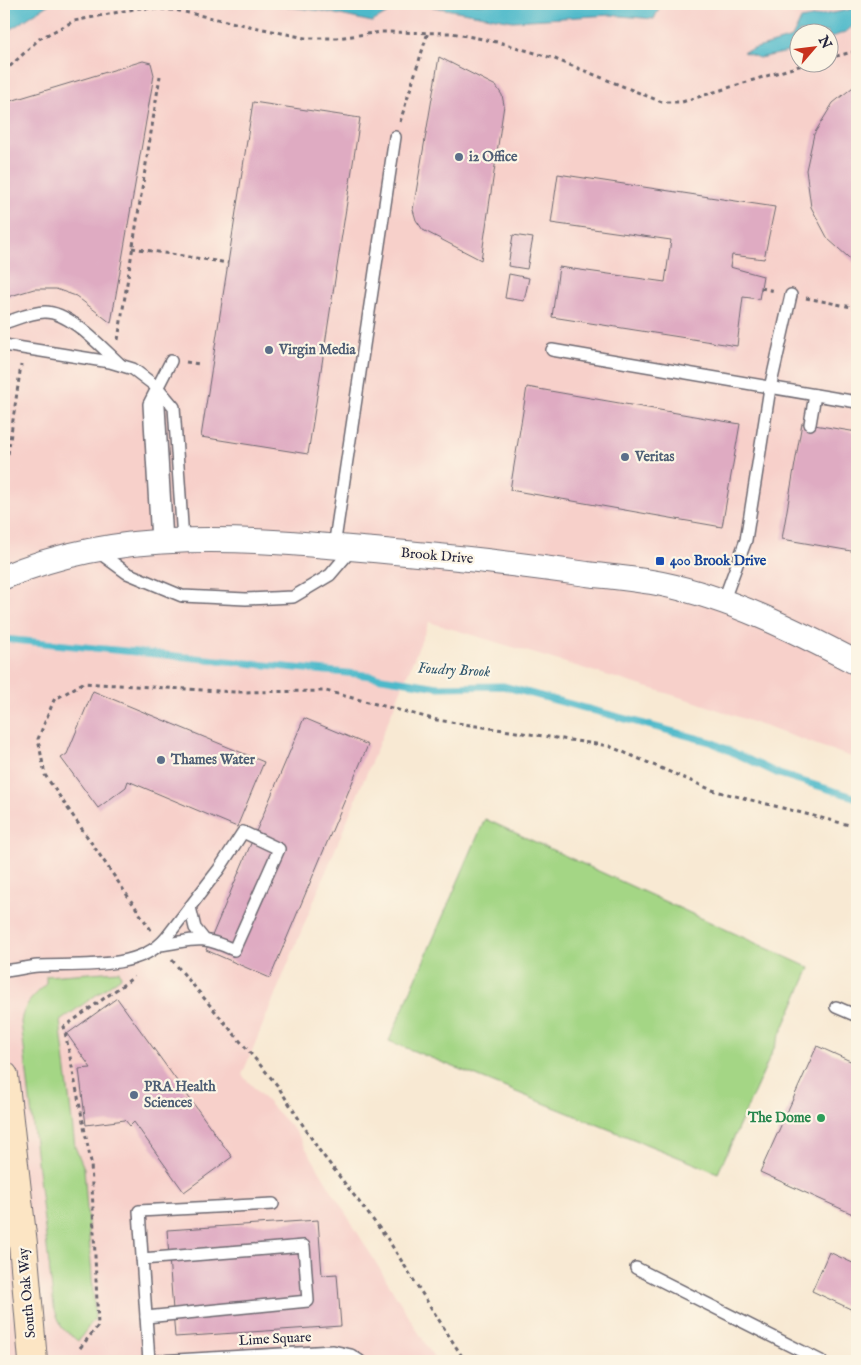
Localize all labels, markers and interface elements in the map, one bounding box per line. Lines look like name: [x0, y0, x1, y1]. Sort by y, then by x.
north arrow: [788, 22, 838, 72]
text: N: [813, 32, 835, 52]
place label: i2 Office: [469, 148, 518, 166]
marker: i2 Office: [453, 151, 465, 163]
place label: Virgin Media: [278, 341, 357, 359]
marker: Virgin Media: [263, 344, 275, 356]
place label: Veritas: [634, 448, 675, 466]
marker: Veritas: [619, 451, 631, 463]
street label: Brook Drive: [400, 544, 475, 568]
place label: 400 Brook Drive: [670, 552, 767, 570]
marker: 400 Brook Drive: [654, 555, 666, 567]
water label: Foudry Brook: [417, 659, 491, 681]
place label: Thames Water: [170, 751, 256, 769]
marker: Thames Water: [155, 754, 167, 766]
place label: PRA Health Sciences: [144, 1078, 216, 1112]
marker: PRA Health Sciences: [128, 1089, 140, 1101]
place label: The Dome: [747, 1109, 812, 1127]
marker: The Dome: [815, 1112, 827, 1124]
street label: South Oak Way: [14, 1247, 40, 1339]
street label: Lime Square: [238, 1328, 312, 1350]

